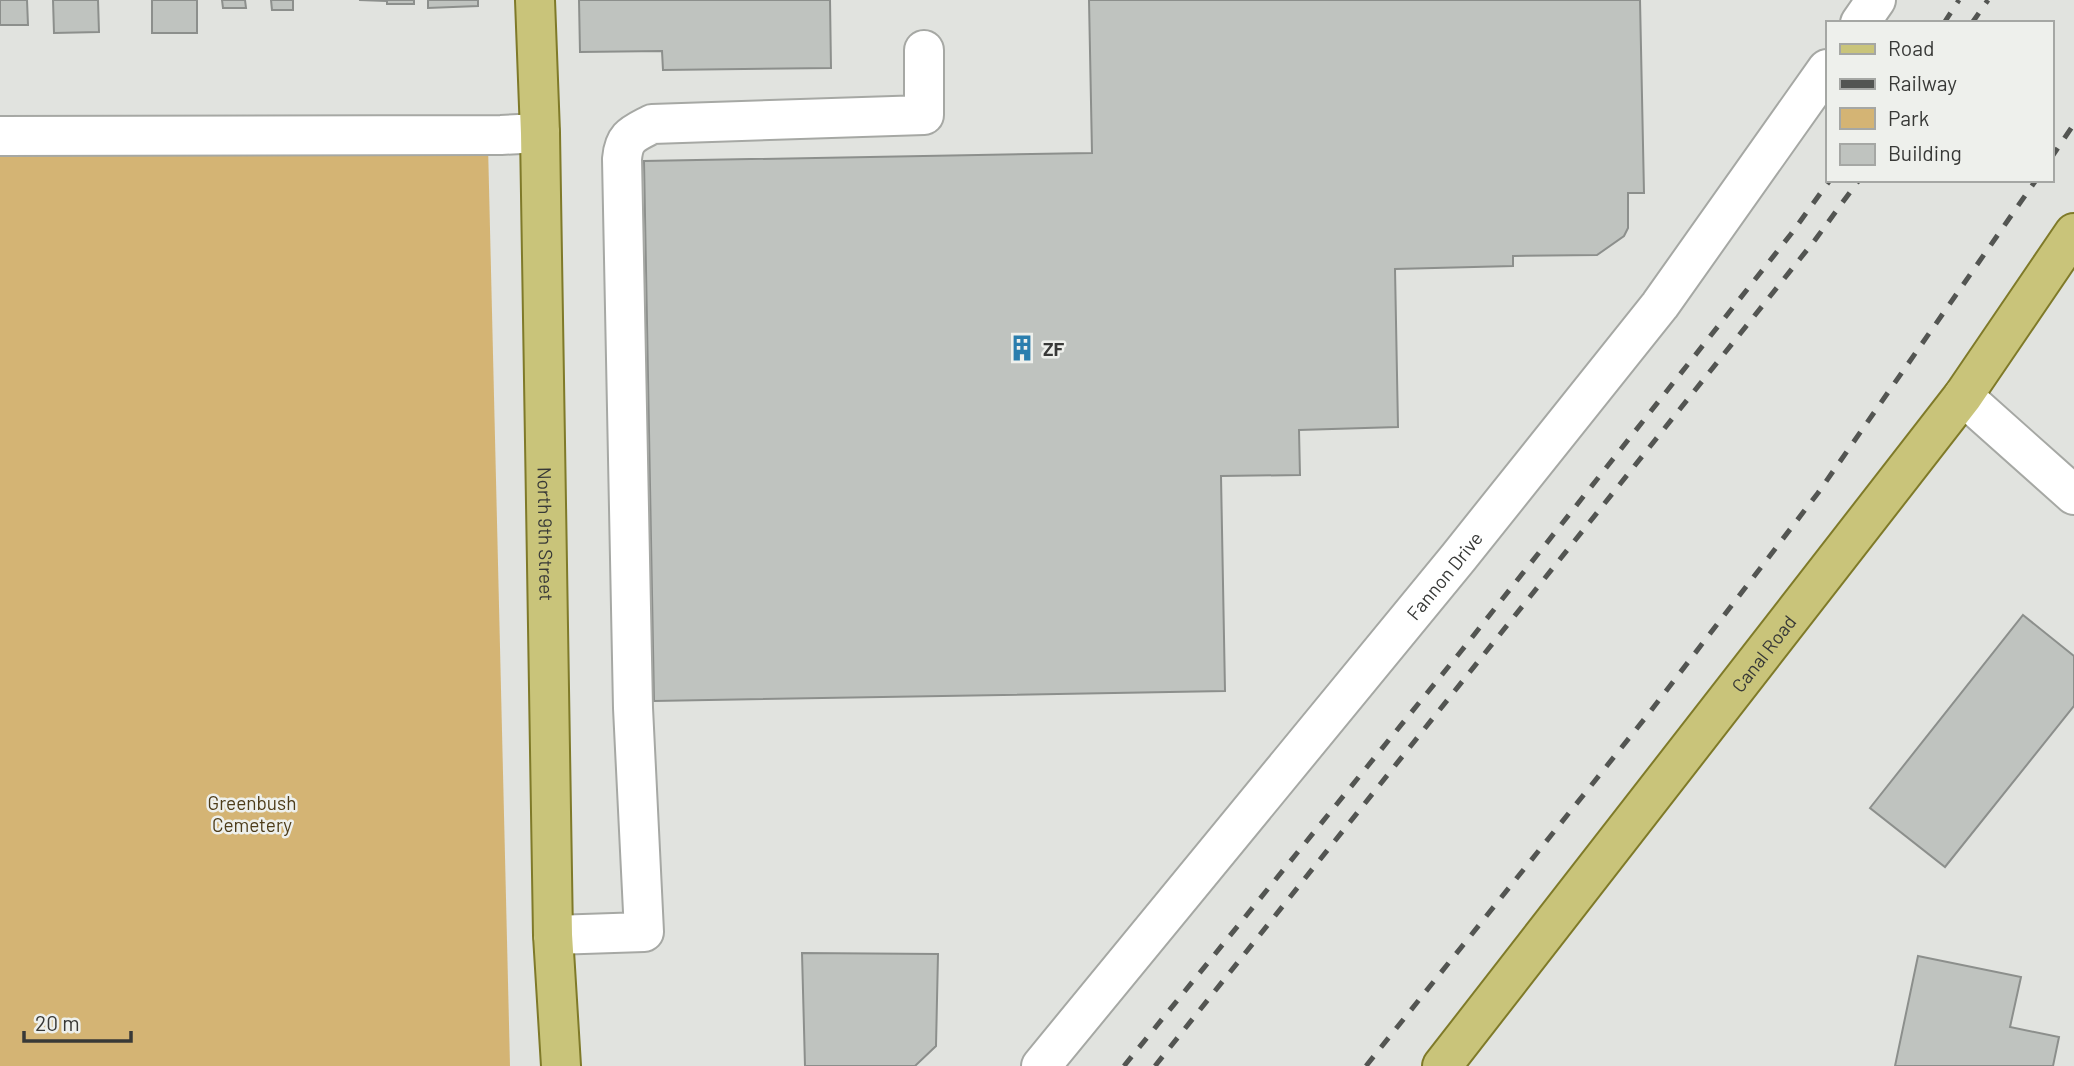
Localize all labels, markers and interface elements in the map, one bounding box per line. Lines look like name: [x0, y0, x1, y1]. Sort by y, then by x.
legend: [1826, 21, 2053, 182]
text: Road: [1888, 35, 1934, 60]
text: Railway: [1888, 70, 1957, 95]
text: Park: [1888, 105, 1929, 130]
text: Building: [1888, 140, 1962, 165]
building icon: ZF: [1007, 333, 1037, 363]
place label: ZF: [1043, 337, 1065, 360]
street label: North 9th Street: [534, 467, 559, 601]
street label: Fannon Drive: [1401, 526, 1487, 624]
street label: Canal Road: [1726, 610, 1800, 696]
park label: Greenbush Cemetery: [208, 791, 296, 836]
scale bar: [24, 1000, 131, 1044]
text: 20 m: [35, 1010, 80, 1035]

